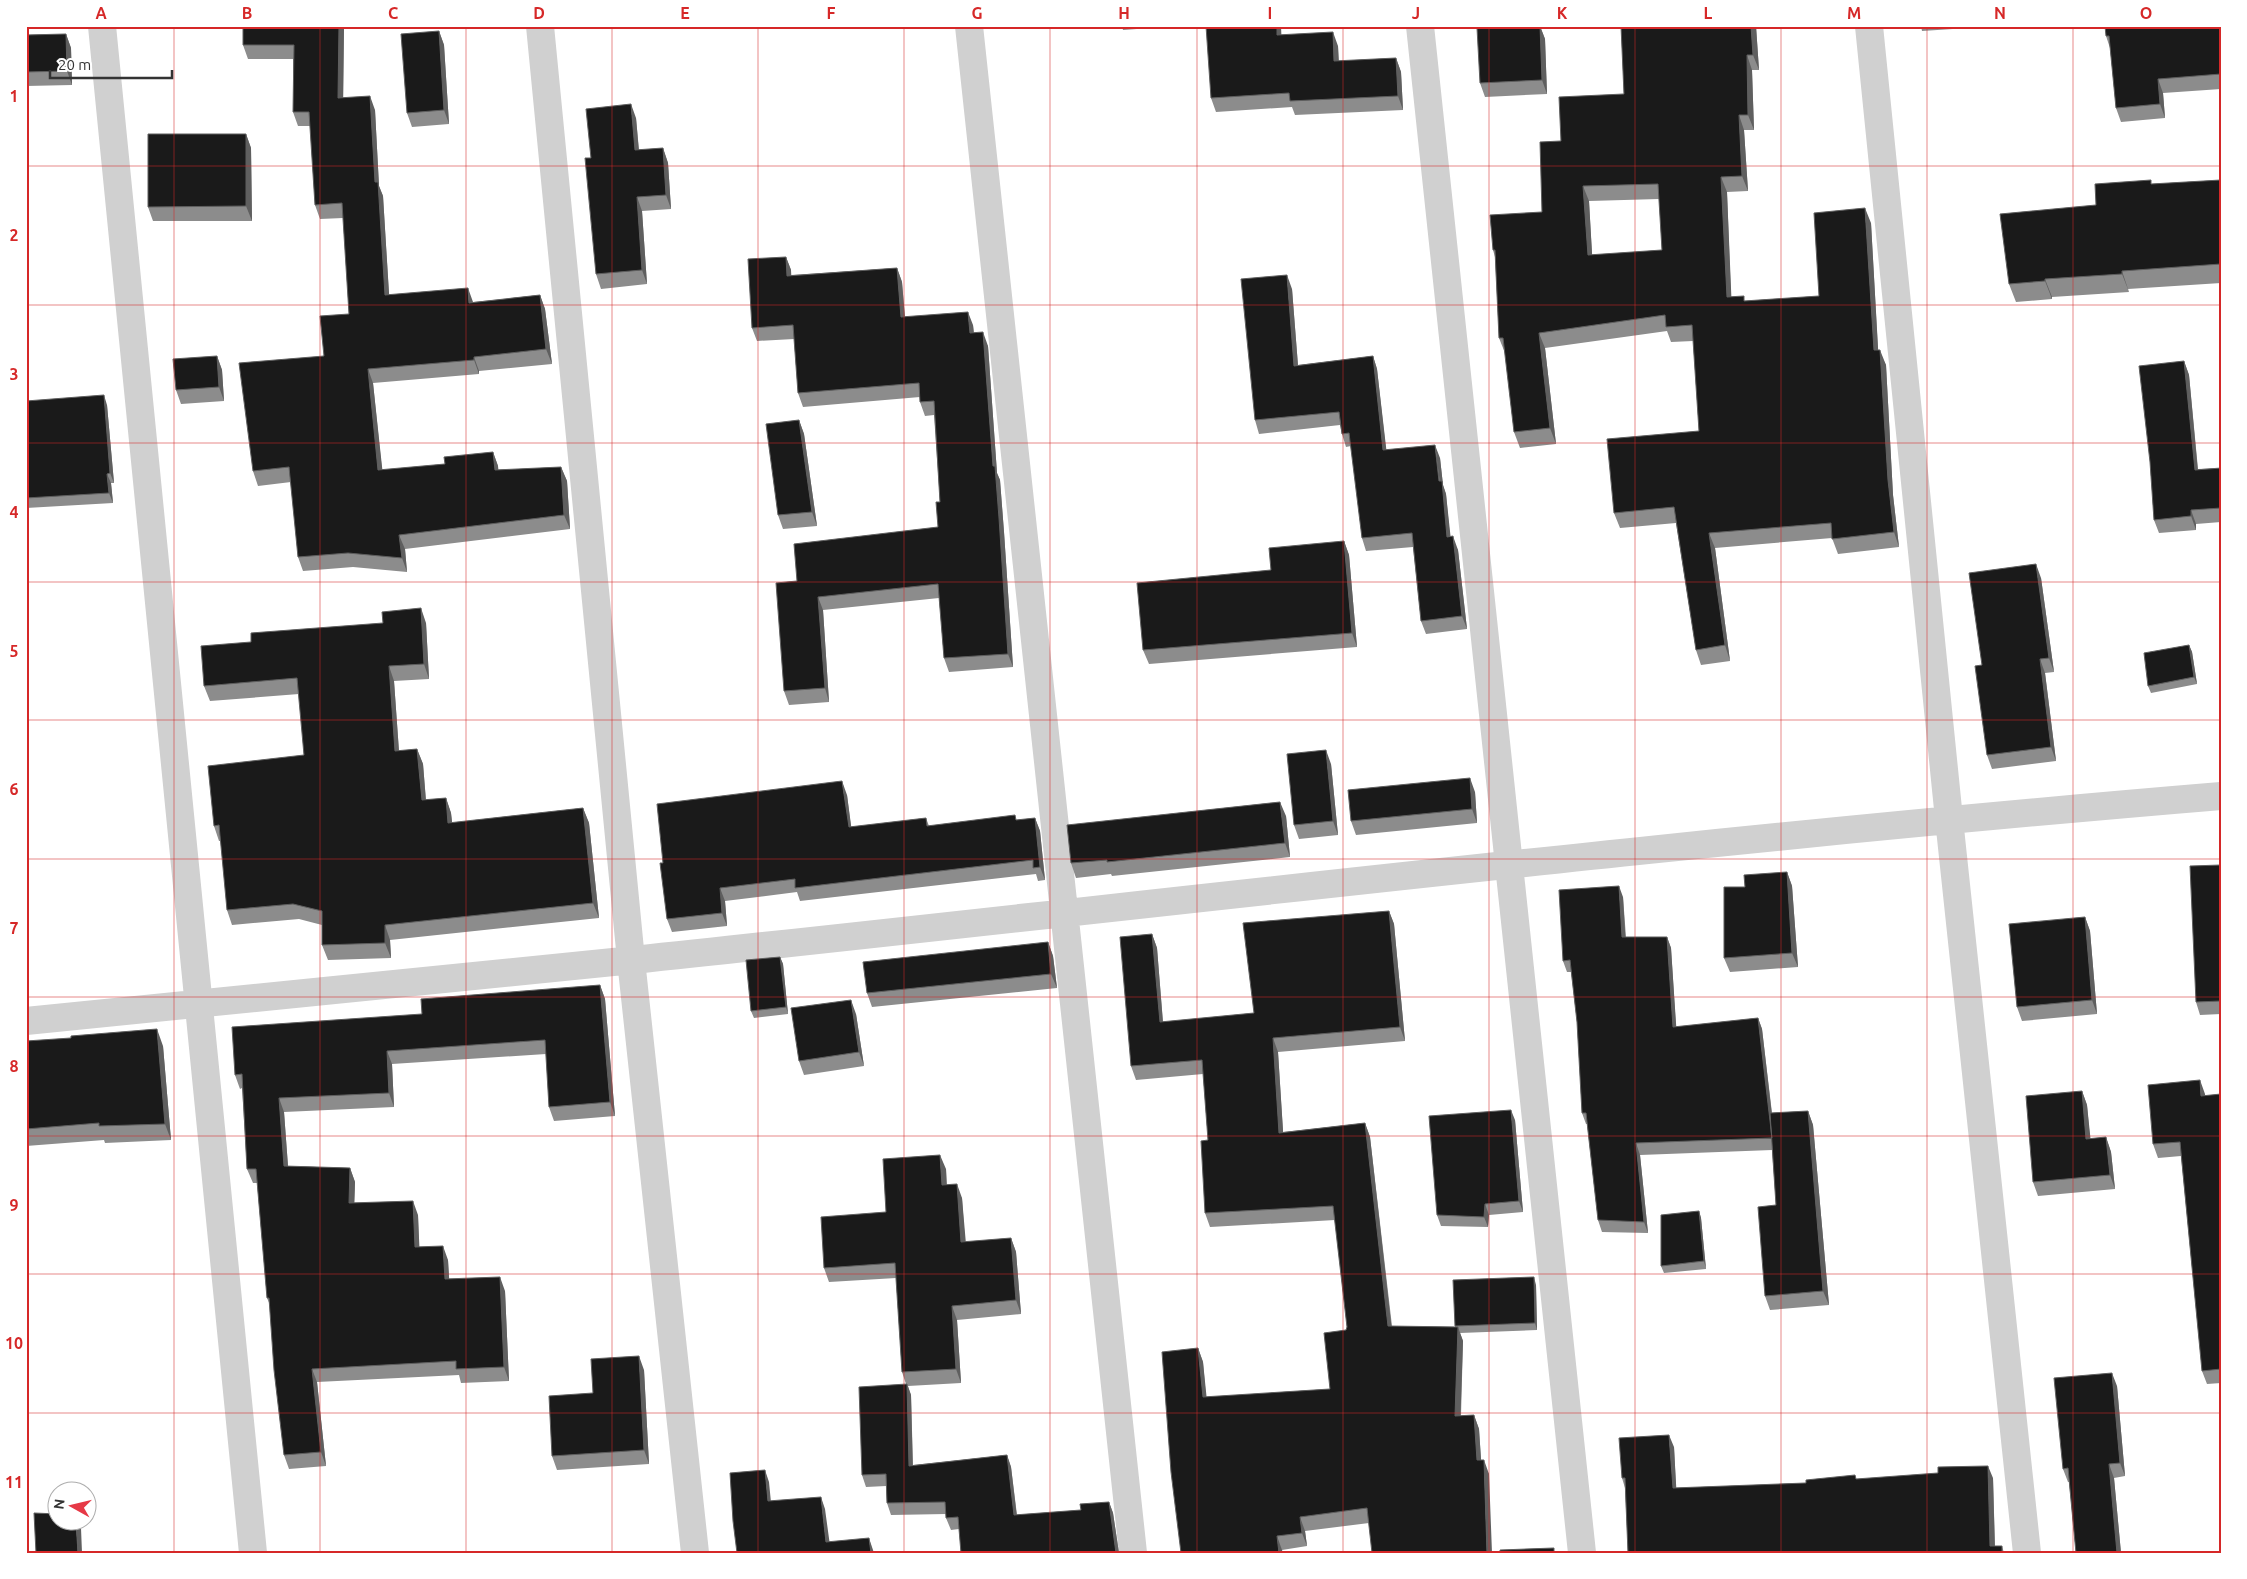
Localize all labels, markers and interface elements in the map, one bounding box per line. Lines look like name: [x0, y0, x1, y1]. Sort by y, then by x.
text: A: [95, 4, 107, 22]
text: B: [242, 4, 252, 22]
text: C: [388, 4, 398, 22]
text: D: [533, 4, 545, 22]
text: E: [680, 4, 690, 22]
text: F: [827, 4, 836, 22]
text: G: [971, 4, 983, 22]
text: H: [1118, 4, 1130, 22]
text: I: [1268, 4, 1272, 22]
text: J: [1412, 4, 1420, 22]
text: K: [1557, 4, 1568, 22]
text: L: [1704, 4, 1713, 22]
text: M: [1847, 4, 1861, 22]
text: N: [1994, 4, 2006, 22]
text: O: [2140, 4, 2152, 22]
scale bar: [50, 48, 172, 80]
text: 20 m: [58, 56, 91, 73]
text: 1: [9, 87, 19, 105]
text: 2: [9, 226, 19, 244]
text: 3: [9, 365, 19, 383]
text: 4: [9, 503, 19, 521]
text: 5: [9, 642, 19, 660]
text: 6: [9, 780, 19, 798]
text: 7: [9, 919, 19, 937]
text: 8: [9, 1057, 19, 1075]
text: 9: [9, 1196, 19, 1214]
text: 10: [5, 1334, 23, 1352]
text: 11: [5, 1473, 23, 1491]
north arrow: [48, 1482, 98, 1532]
text: N: [50, 1498, 68, 1510]

